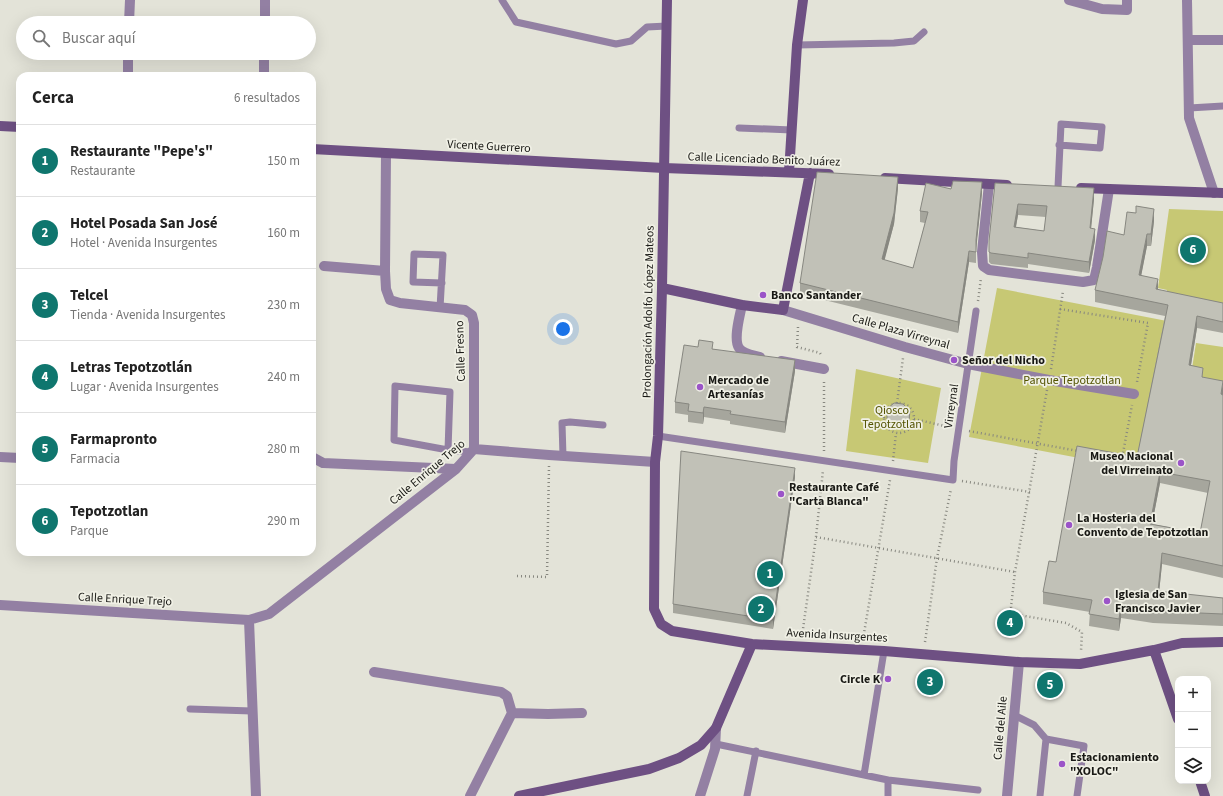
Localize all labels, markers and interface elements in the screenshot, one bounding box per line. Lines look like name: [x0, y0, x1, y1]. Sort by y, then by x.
search box: [16, 16, 316, 60]
icon: search: [30, 27, 52, 49]
text: Buscar aquí: [62, 28, 135, 49]
text: Cerca: [32, 86, 74, 110]
text: 6 resultados: [234, 89, 300, 107]
street label: Vicente Guerrero: [447, 136, 531, 157]
text: Restaurante "Pepe's": [70, 141, 213, 162]
street label: Calle Licenciado Benito Juárez: [687, 148, 841, 171]
text: 1: [42, 152, 48, 170]
text: 150 m: [267, 152, 300, 170]
text: Restaurante: [70, 162, 135, 180]
text: Hotel Posada San José: [70, 213, 218, 234]
text: 2: [42, 224, 48, 242]
text: 160 m: [267, 224, 300, 242]
street label: Prolongación Adolfo López Mateos: [638, 226, 659, 398]
text: Hotel · Avenida Insurgentes: [70, 234, 217, 252]
pin: 6: [1180, 235, 1206, 265]
text: Telcel: [70, 285, 108, 306]
place label: Banco Santander: [771, 287, 861, 304]
marker: Banco Santander: [758, 290, 768, 300]
text: 3: [42, 296, 48, 314]
text: 230 m: [267, 296, 300, 314]
text: Tienda · Avenida Insurgentes: [70, 306, 226, 324]
street label: Calle Plaza Virreynal: [850, 309, 952, 354]
your location: [553, 319, 573, 339]
street label: Calle Fresno: [451, 320, 470, 382]
place label: Señor del Nicho: [962, 352, 1045, 369]
marker: Señor del Nicho: [949, 355, 959, 365]
text: Letras Tepotzotlán: [70, 357, 192, 378]
text: 4: [42, 368, 48, 386]
text: 240 m: [267, 368, 300, 386]
place label: Mercado de Artesanías: [707, 372, 769, 403]
park label: Parque Tepotzotlan: [1023, 372, 1121, 389]
text: Lugar · Avenida Insurgentes: [70, 378, 219, 396]
marker: Mercado de Artesanías: [695, 382, 705, 392]
street label: Virreynal: [940, 383, 963, 429]
park label: Qiosco Tepotzotlan: [862, 402, 922, 433]
text: Farmapronto: [70, 429, 157, 450]
street label: Calle Enrique Trejo: [386, 436, 469, 509]
text: 5: [42, 440, 48, 458]
text: 280 m: [267, 440, 300, 458]
place label: Museo Nacional del Virreinato: [1090, 448, 1174, 479]
text: Farmacia: [70, 450, 120, 468]
marker: Museo Nacional del Virreinato: [1176, 458, 1186, 468]
place label: Restaurante Café "Carta Blanca": [789, 479, 879, 510]
marker: Restaurante Café "Carta Blanca": [776, 489, 786, 499]
text: Tepotzotlan: [70, 501, 148, 522]
place label: La Hosteria del Convento de Tepotzotlan: [1077, 510, 1209, 541]
text: 6: [42, 512, 48, 530]
text: 290 m: [267, 512, 300, 530]
marker: La Hosteria del Convento de Tepotzotlan: [1064, 520, 1074, 530]
text: Parque: [70, 522, 108, 540]
pin: 1: [757, 559, 783, 589]
place label: Iglesia de San Francisco Javier: [1115, 586, 1200, 617]
street label: Calle Enrique Trejo: [77, 589, 172, 610]
pin: 2: [748, 594, 774, 624]
marker: Iglesia de San Francisco Javier: [1102, 596, 1112, 606]
pin: 4: [997, 608, 1023, 638]
street label: Avenida Insurgentes: [786, 624, 888, 647]
pin: 3: [917, 667, 943, 697]
pin: 5: [1037, 670, 1063, 700]
place label: Circle K: [840, 671, 881, 688]
marker: Circle K: [883, 674, 893, 684]
map controls: [1175, 676, 1211, 784]
button: +: [1175, 676, 1211, 712]
street label: Calle del Aile: [989, 695, 1012, 761]
button: −: [1175, 712, 1211, 748]
button: layers: [1175, 748, 1211, 784]
place label: Estacionamiento "XOLOC": [1070, 749, 1159, 780]
marker: Estacionamiento "XOLOC": [1057, 759, 1067, 769]

